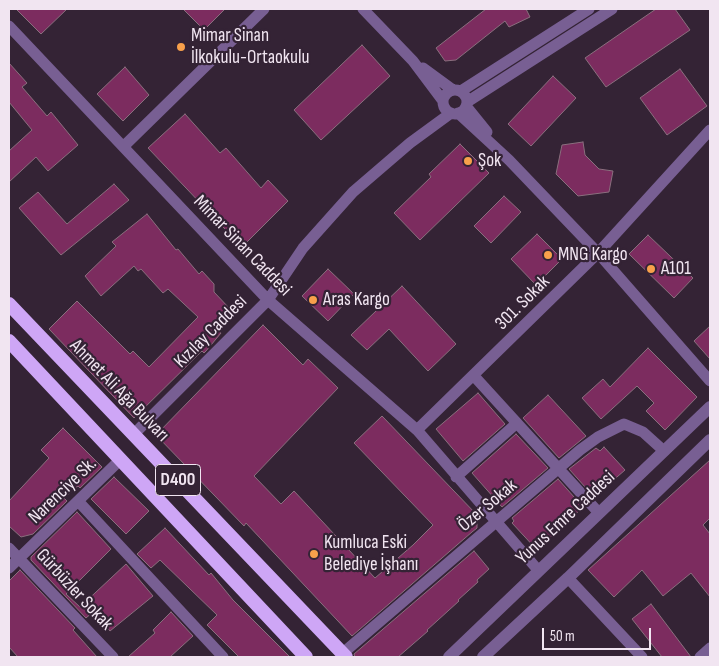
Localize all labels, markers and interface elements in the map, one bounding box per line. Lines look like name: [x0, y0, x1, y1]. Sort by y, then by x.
place label: Mimar Sinan İlkokulu-Ortaokulu: [191, 25, 310, 69]
marker: Mimar Sinan İlkokulu-Ortaokulu: [175, 41, 187, 53]
place label: Şok: [478, 150, 501, 172]
marker: Şok: [462, 155, 474, 167]
street label: Mimar Sinan Caddesi: [188, 191, 296, 301]
place label: MNG Kargo: [558, 244, 628, 266]
marker: MNG Kargo: [542, 249, 554, 261]
place label: A101: [661, 258, 691, 280]
marker: A101: [645, 263, 657, 275]
street label: 301. Sokak: [491, 271, 555, 335]
place label: Aras Kargo: [323, 289, 390, 311]
street label: Kızılay Caddesi: [170, 291, 252, 373]
marker: Aras Kargo: [307, 294, 319, 306]
street label: Ahmet Ali Ağa Bulvarı: [64, 335, 174, 447]
street label: Narenciye Sk.: [24, 453, 102, 529]
road number: D400: [156, 464, 200, 496]
street label: Yunus Emre Caddesi: [512, 466, 620, 570]
street label: Özer Sokak: [454, 475, 522, 537]
place label: Kumluca Eski Belediye İşhanı: [324, 532, 418, 576]
street label: Gürbüzler Sokak: [31, 545, 117, 635]
marker: Kumluca Eski Belediye İşhanı: [308, 548, 320, 560]
scale bar: [544, 618, 653, 650]
text: 50 m: [550, 627, 575, 646]

